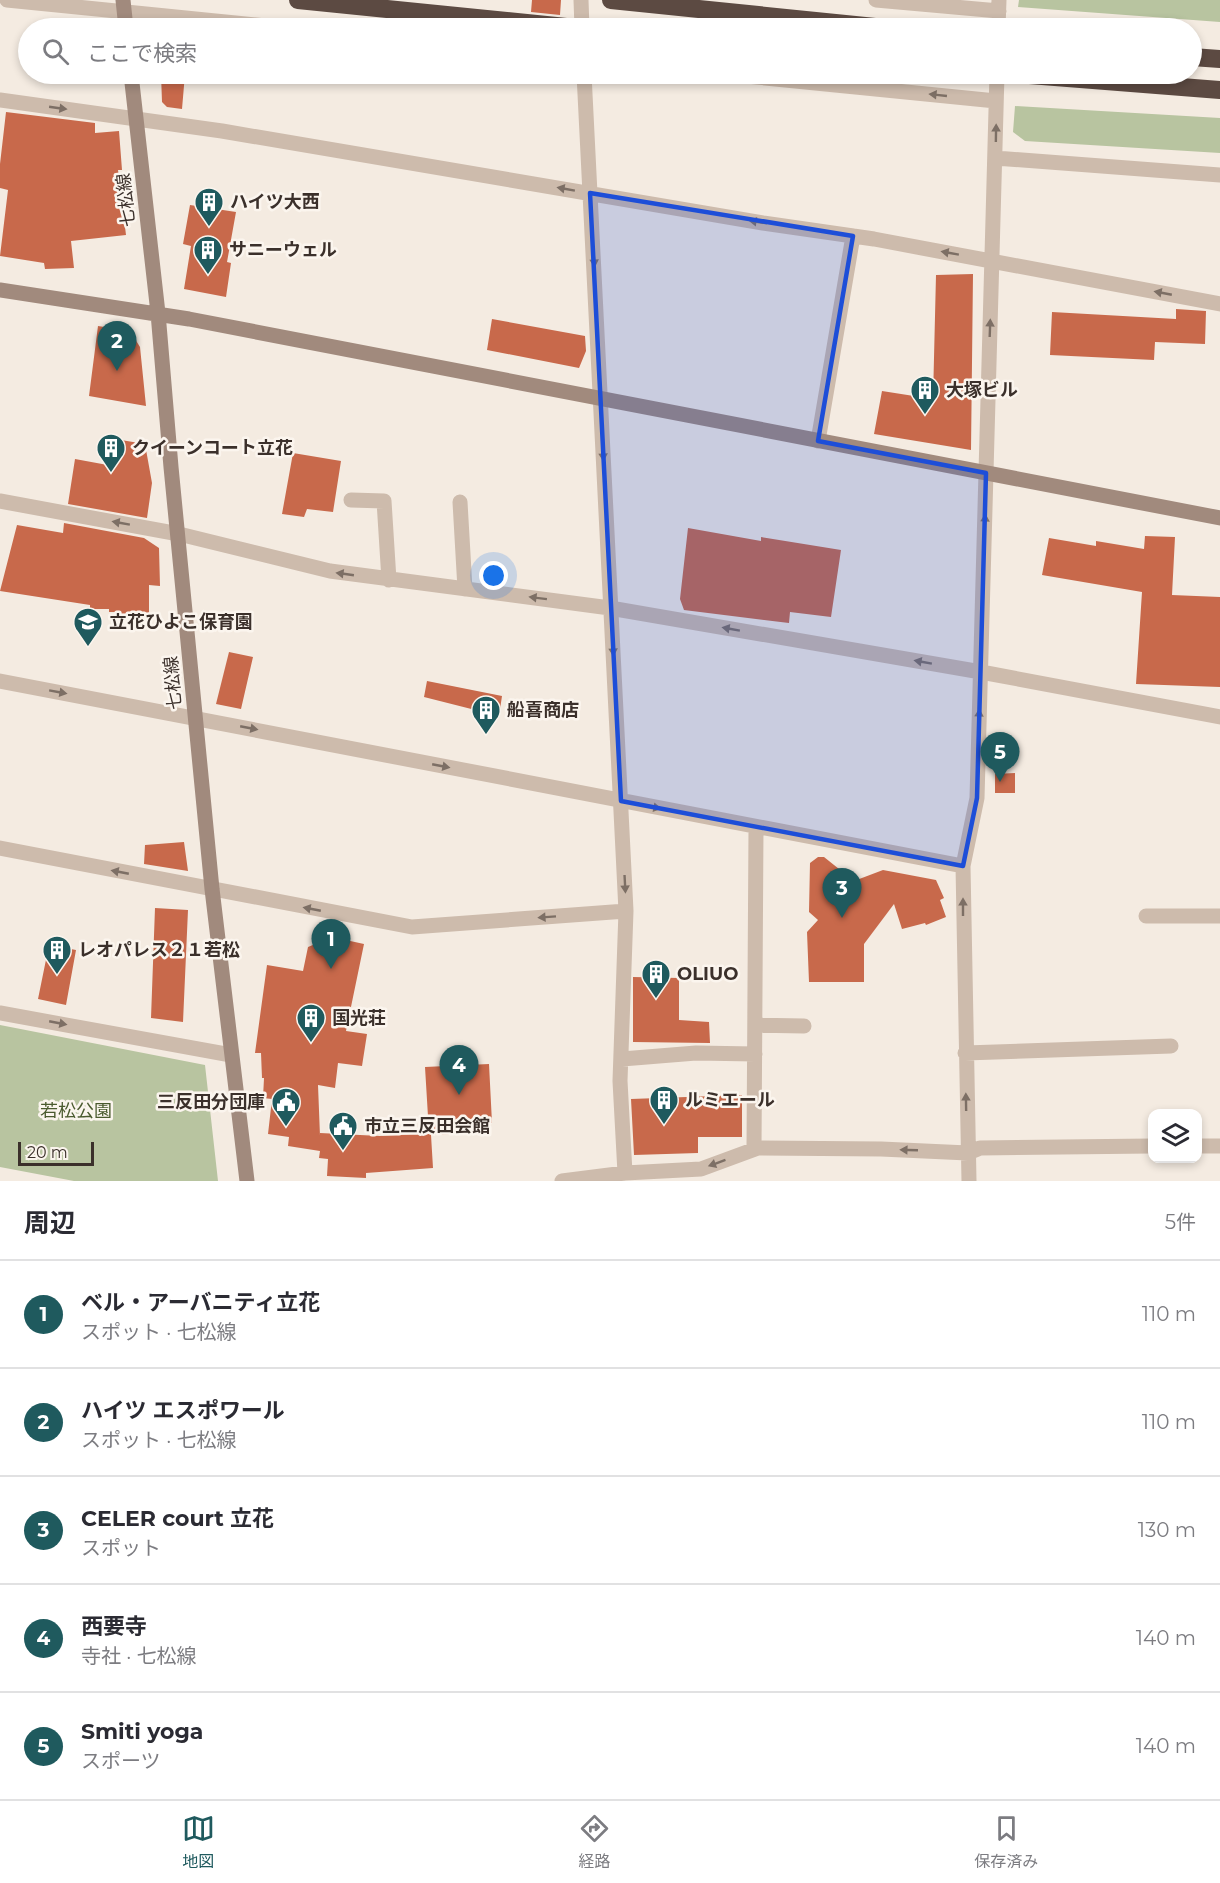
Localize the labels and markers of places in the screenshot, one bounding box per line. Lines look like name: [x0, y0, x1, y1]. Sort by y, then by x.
building icon: ハイツ大西: [193, 186, 225, 228]
place label: ハイツ大西: [230, 191, 320, 213]
building icon: サニーウェル: [192, 234, 224, 276]
place label: サニーウェル: [229, 239, 337, 261]
pin: 2: [98, 322, 136, 371]
building icon: 大塚ビル: [909, 374, 941, 416]
place label: 大塚ビル: [946, 379, 1018, 401]
building icon: クイーンコート立花: [95, 432, 127, 474]
place label: クイーンコート立花: [132, 437, 293, 459]
school or university icon: 立花ひよこ保育園: [72, 606, 104, 648]
place label: 立花ひよこ保育園: [109, 611, 253, 633]
building icon: 船喜商店: [470, 694, 502, 736]
place label: 船喜商店: [507, 699, 579, 721]
pin: 5: [980, 732, 1020, 782]
pin: 3: [822, 868, 862, 918]
pin: 1: [312, 920, 350, 969]
building icon: レオパレス２１若松: [41, 934, 73, 976]
place label: レオパレス２１若松: [78, 939, 240, 961]
building icon: OLIUO: [640, 958, 672, 1000]
place label: OLIUO: [677, 963, 738, 985]
building icon: 国光荘: [295, 1002, 327, 1044]
place label: 国光荘: [332, 1007, 386, 1029]
pin: 4: [440, 1046, 478, 1095]
building icon: ルミエール: [648, 1084, 680, 1126]
public building icon: 三反田分団庫: [270, 1086, 302, 1128]
place label: ルミエール: [685, 1089, 775, 1111]
place label: 三反田分団庫: [157, 1091, 265, 1113]
public building icon: 市立三反田会館: [327, 1110, 359, 1152]
place label: 市立三反田会館: [364, 1115, 490, 1137]

